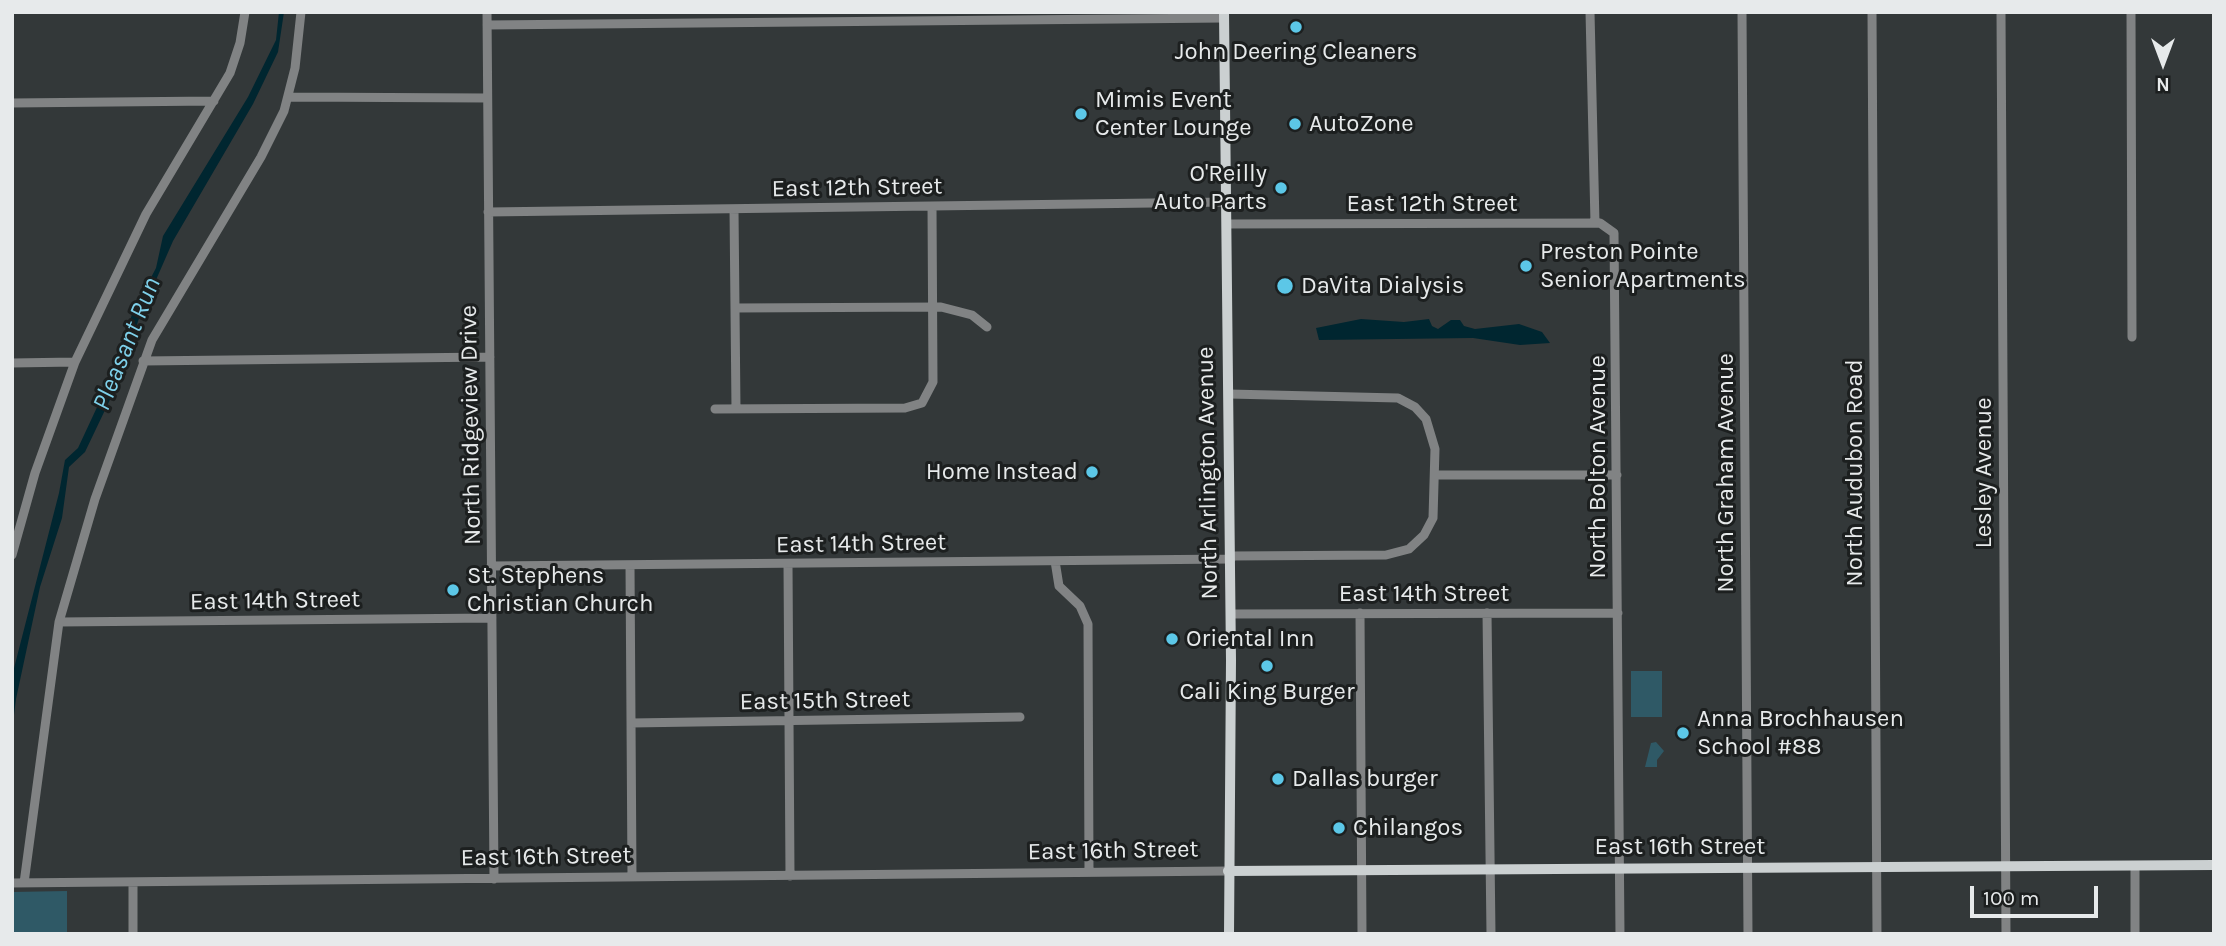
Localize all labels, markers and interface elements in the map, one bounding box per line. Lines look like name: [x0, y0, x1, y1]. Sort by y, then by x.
marker: John Deering Cleaners: [1288, 19, 1304, 35]
north arrow: [2128, 28, 2198, 98]
place label: John Deering Cleaners: [1175, 38, 1417, 66]
text: N: [2156, 73, 2170, 95]
place label: Mimis Event Center Lounge: [1095, 86, 1251, 142]
marker: Mimis Event Center Lounge: [1073, 106, 1089, 122]
place label: AutoZone: [1309, 110, 1414, 138]
marker: AutoZone: [1287, 116, 1303, 132]
place label: O'Reilly Auto Parts: [1154, 160, 1267, 216]
street label: East 12th Street: [771, 172, 943, 204]
marker: O'Reilly Auto Parts: [1273, 180, 1289, 196]
street label: East 12th Street: [1347, 190, 1517, 218]
place label: Preston Pointe Senior Apartments: [1540, 238, 1746, 294]
marker: Preston Pointe Senior Apartments: [1518, 258, 1534, 274]
place label: DaVita Dialysis: [1301, 272, 1464, 300]
water label: Pleasant Run: [86, 273, 168, 415]
marker: DaVita Dialysis: [1275, 276, 1295, 296]
street label: North Ridgeview Drive: [455, 305, 487, 545]
street label: North Arlington Avenue: [1191, 346, 1225, 600]
street label: North Graham Avenue: [1712, 353, 1740, 593]
street label: North Bolton Avenue: [1584, 355, 1612, 579]
street label: North Audubon Road: [1841, 359, 1869, 587]
street label: Lesley Avenue: [1970, 397, 1998, 549]
place label: Home Instead: [926, 458, 1078, 486]
marker: Home Instead: [1084, 464, 1100, 480]
street label: East 14th Street: [776, 528, 946, 560]
place label: St. Stephens Christian Church: [467, 562, 653, 618]
street label: East 14th Street: [1339, 580, 1509, 608]
marker: St. Stephens Christian Church: [445, 582, 461, 598]
street label: East 14th Street: [190, 585, 360, 617]
place label: Oriental Inn: [1186, 625, 1314, 653]
marker: Oriental Inn: [1164, 631, 1180, 647]
marker: Cali King Burger: [1259, 658, 1275, 674]
place label: Cali King Burger: [1179, 678, 1355, 706]
street label: East 15th Street: [739, 685, 911, 717]
place label: Anna Brochhausen School #88: [1697, 705, 1904, 761]
marker: Anna Brochhausen School #88: [1675, 725, 1691, 741]
place label: Dallas burger: [1292, 765, 1438, 793]
marker: Dallas burger: [1270, 771, 1286, 787]
place label: Chilangos: [1353, 814, 1463, 842]
marker: Chilangos: [1331, 820, 1347, 836]
street label: East 16th Street: [1595, 833, 1765, 861]
street label: East 16th Street: [1027, 835, 1199, 867]
street label: East 16th Street: [460, 841, 632, 873]
scale bar: [1974, 872, 2102, 916]
text: 100 m: [1983, 886, 2040, 910]

